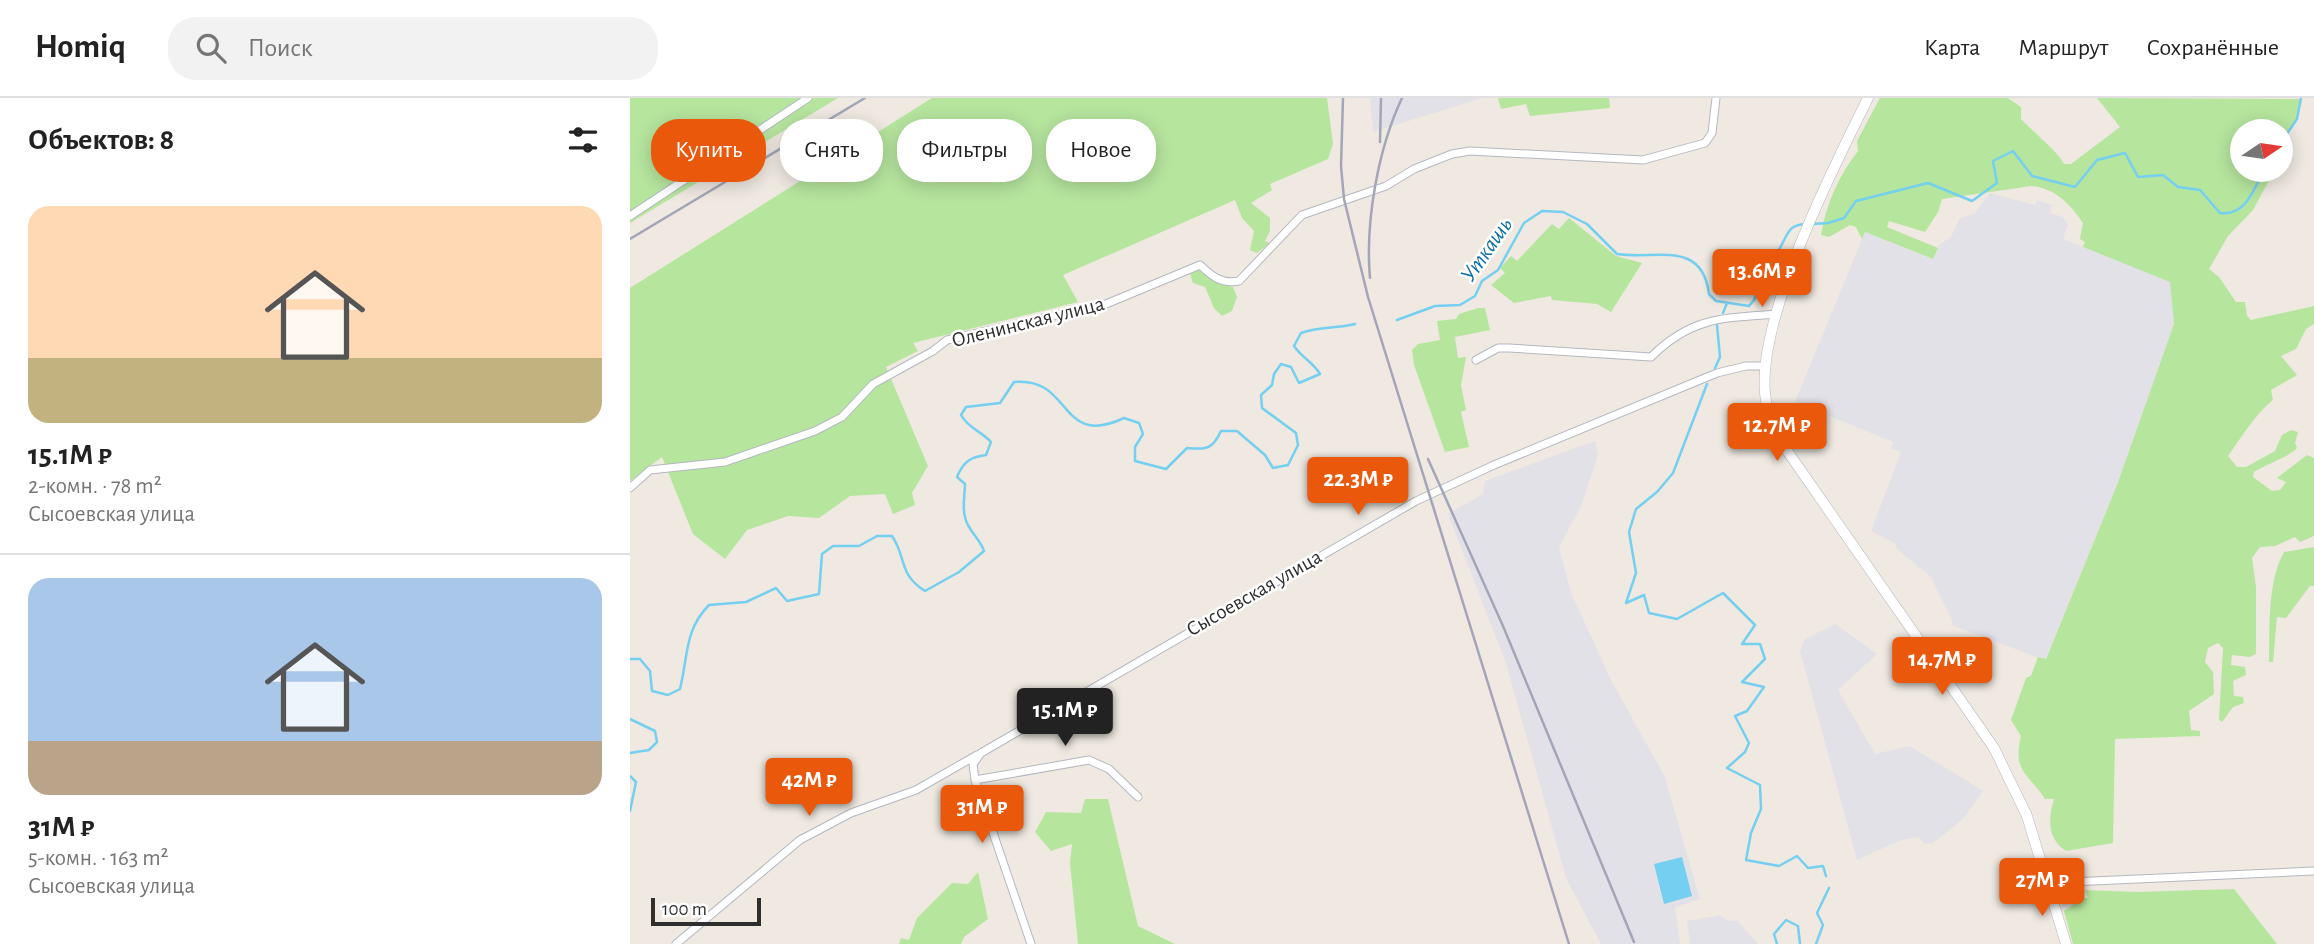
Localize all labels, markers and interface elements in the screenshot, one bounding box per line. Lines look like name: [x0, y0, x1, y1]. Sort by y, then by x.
search box: [168, 17, 658, 80]
icon: search: [192, 29, 230, 67]
text: Homiq: [35, 31, 126, 64]
text: Поиск: [248, 35, 313, 61]
text: Карта: [1924, 36, 1980, 60]
text: Маршрут: [2018, 36, 2108, 60]
text: Сохранённые: [2146, 36, 2279, 60]
chip: Купить: [651, 119, 766, 182]
chip: Снять: [780, 119, 883, 182]
chip: Фильтры: [897, 119, 1032, 182]
chip: Новое: [1046, 119, 1156, 182]
north arrow: [2230, 119, 2292, 182]
map controls: [2230, 119, 2293, 182]
icon: filters: [564, 121, 602, 159]
text: Объектов: 8: [28, 125, 174, 155]
water label: Уткашь: [1457, 214, 1517, 286]
pin: 13.6M ₽: [1697, 250, 1827, 309]
icon: home: [252, 252, 378, 378]
text: 13.6M ₽: [1728, 260, 1796, 283]
street label: Оленинская улица: [949, 293, 1107, 351]
pin: 12.7M ₽: [1712, 404, 1842, 463]
text: 12.7M ₽: [1744, 414, 1810, 437]
text: 15.1M ₽: [28, 440, 112, 470]
pin: 22.3M ₽: [1293, 458, 1423, 517]
text: 22.3M ₽: [1323, 468, 1393, 491]
text: 2-комн. · 78 m²: [28, 475, 162, 498]
text: Сысоевская улица: [28, 503, 195, 526]
street label: Сысоевская улица: [1183, 546, 1326, 640]
icon: home: [252, 624, 378, 750]
pin: 14.7M ₽: [1877, 638, 2007, 697]
text: 14.7M ₽: [1908, 648, 1976, 671]
pin: 15.1M ₽: [1000, 688, 1130, 748]
text: 15.1M ₽: [1033, 699, 1097, 722]
pin: 42M ₽: [760, 758, 858, 818]
text: 42M ₽: [782, 769, 836, 792]
pin: 31M ₽: [933, 786, 1031, 845]
text: 31M ₽: [957, 796, 1007, 819]
text: 31M ₽: [28, 812, 94, 842]
text: 5-комн. · 163 m²: [28, 847, 169, 870]
pin: 27M ₽: [1993, 858, 2091, 918]
text: 27M ₽: [2015, 869, 2069, 892]
text: Сысоевская улица: [28, 875, 195, 898]
scale bar: [651, 895, 761, 927]
text: 100 m: [662, 900, 707, 919]

